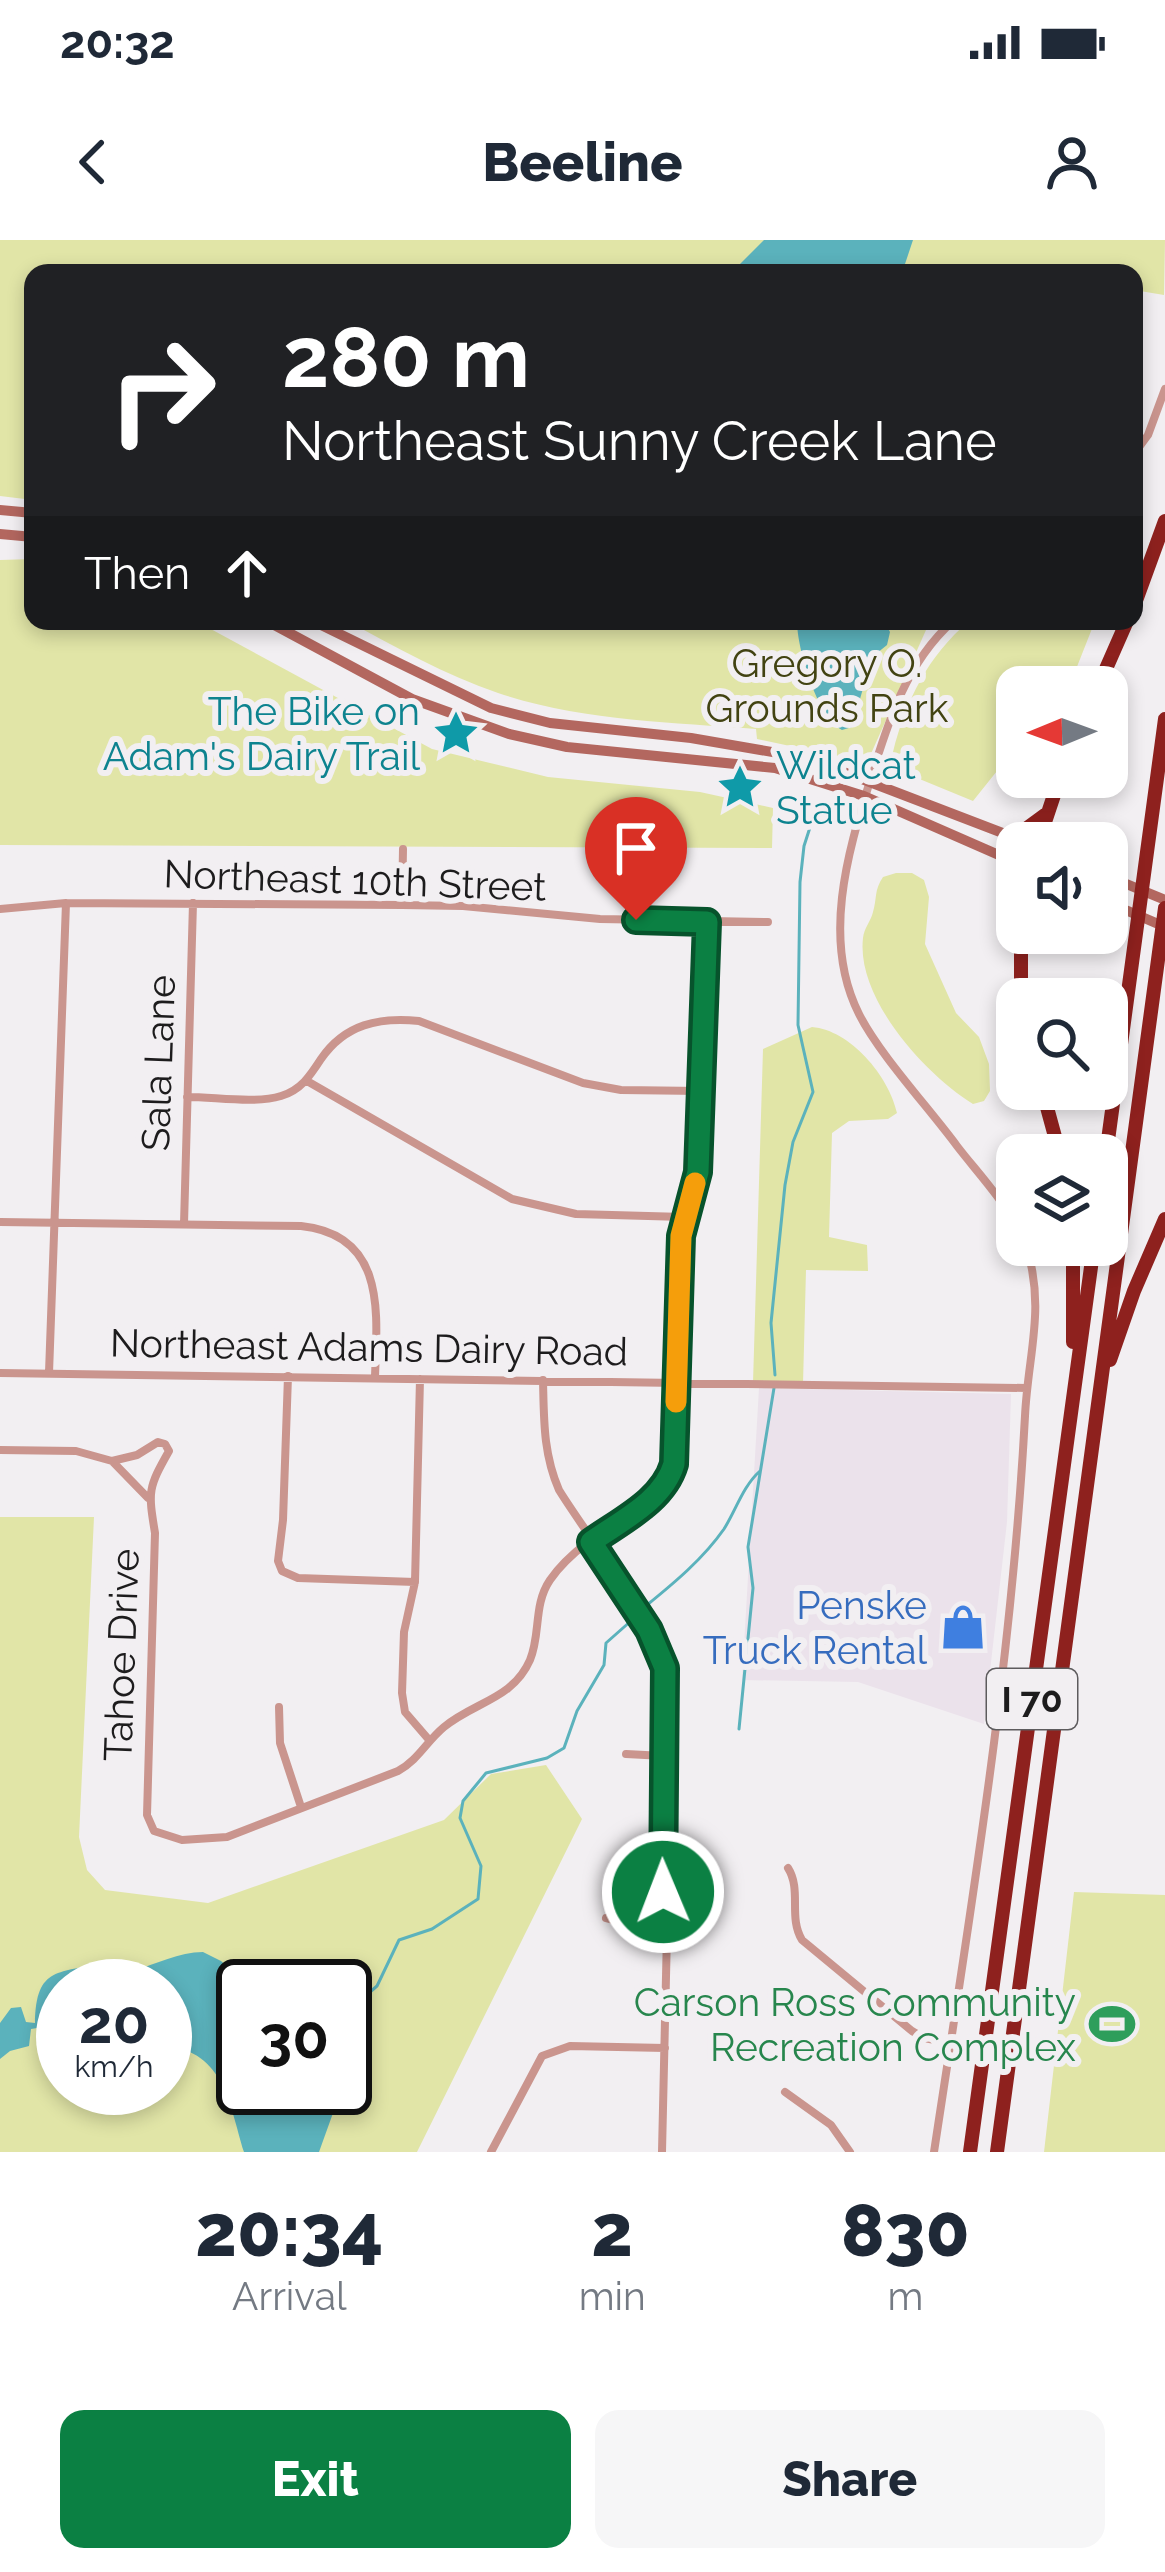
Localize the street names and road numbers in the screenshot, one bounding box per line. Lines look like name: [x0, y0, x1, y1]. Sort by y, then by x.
street label: Northeast 10th Street: [163, 850, 547, 910]
street label: Sala Lane: [132, 974, 184, 1152]
street label: Northeast Adams Dairy Road: [110, 1319, 628, 1375]
street label: Tahoe Drive: [94, 1548, 148, 1762]
road number: I 70: [987, 1669, 1077, 1729]

